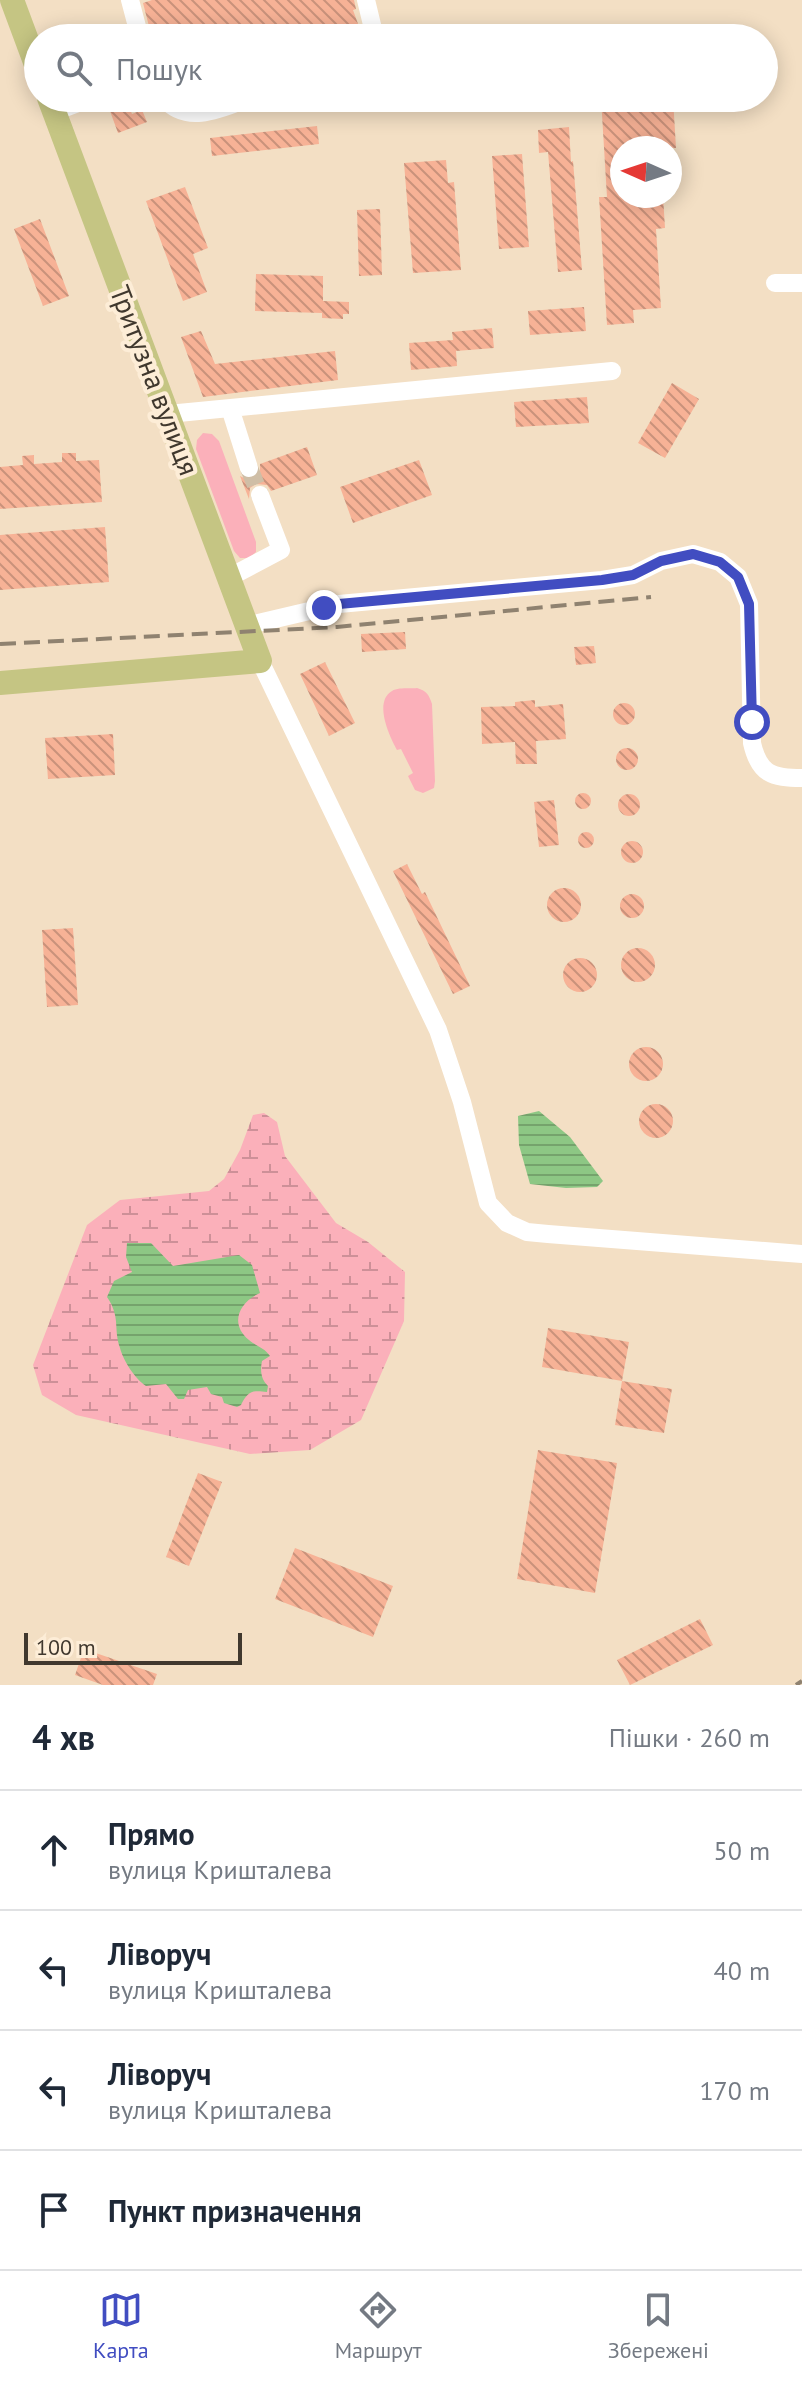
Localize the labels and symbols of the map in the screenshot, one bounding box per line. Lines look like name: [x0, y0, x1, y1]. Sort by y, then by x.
north arrow: [610, 136, 682, 208]
street label: Тритузна вулиця: [102, 280, 208, 480]
route end: [306, 590, 342, 626]
route start: [734, 704, 770, 740]
scale bar: [24, 1629, 242, 1665]

